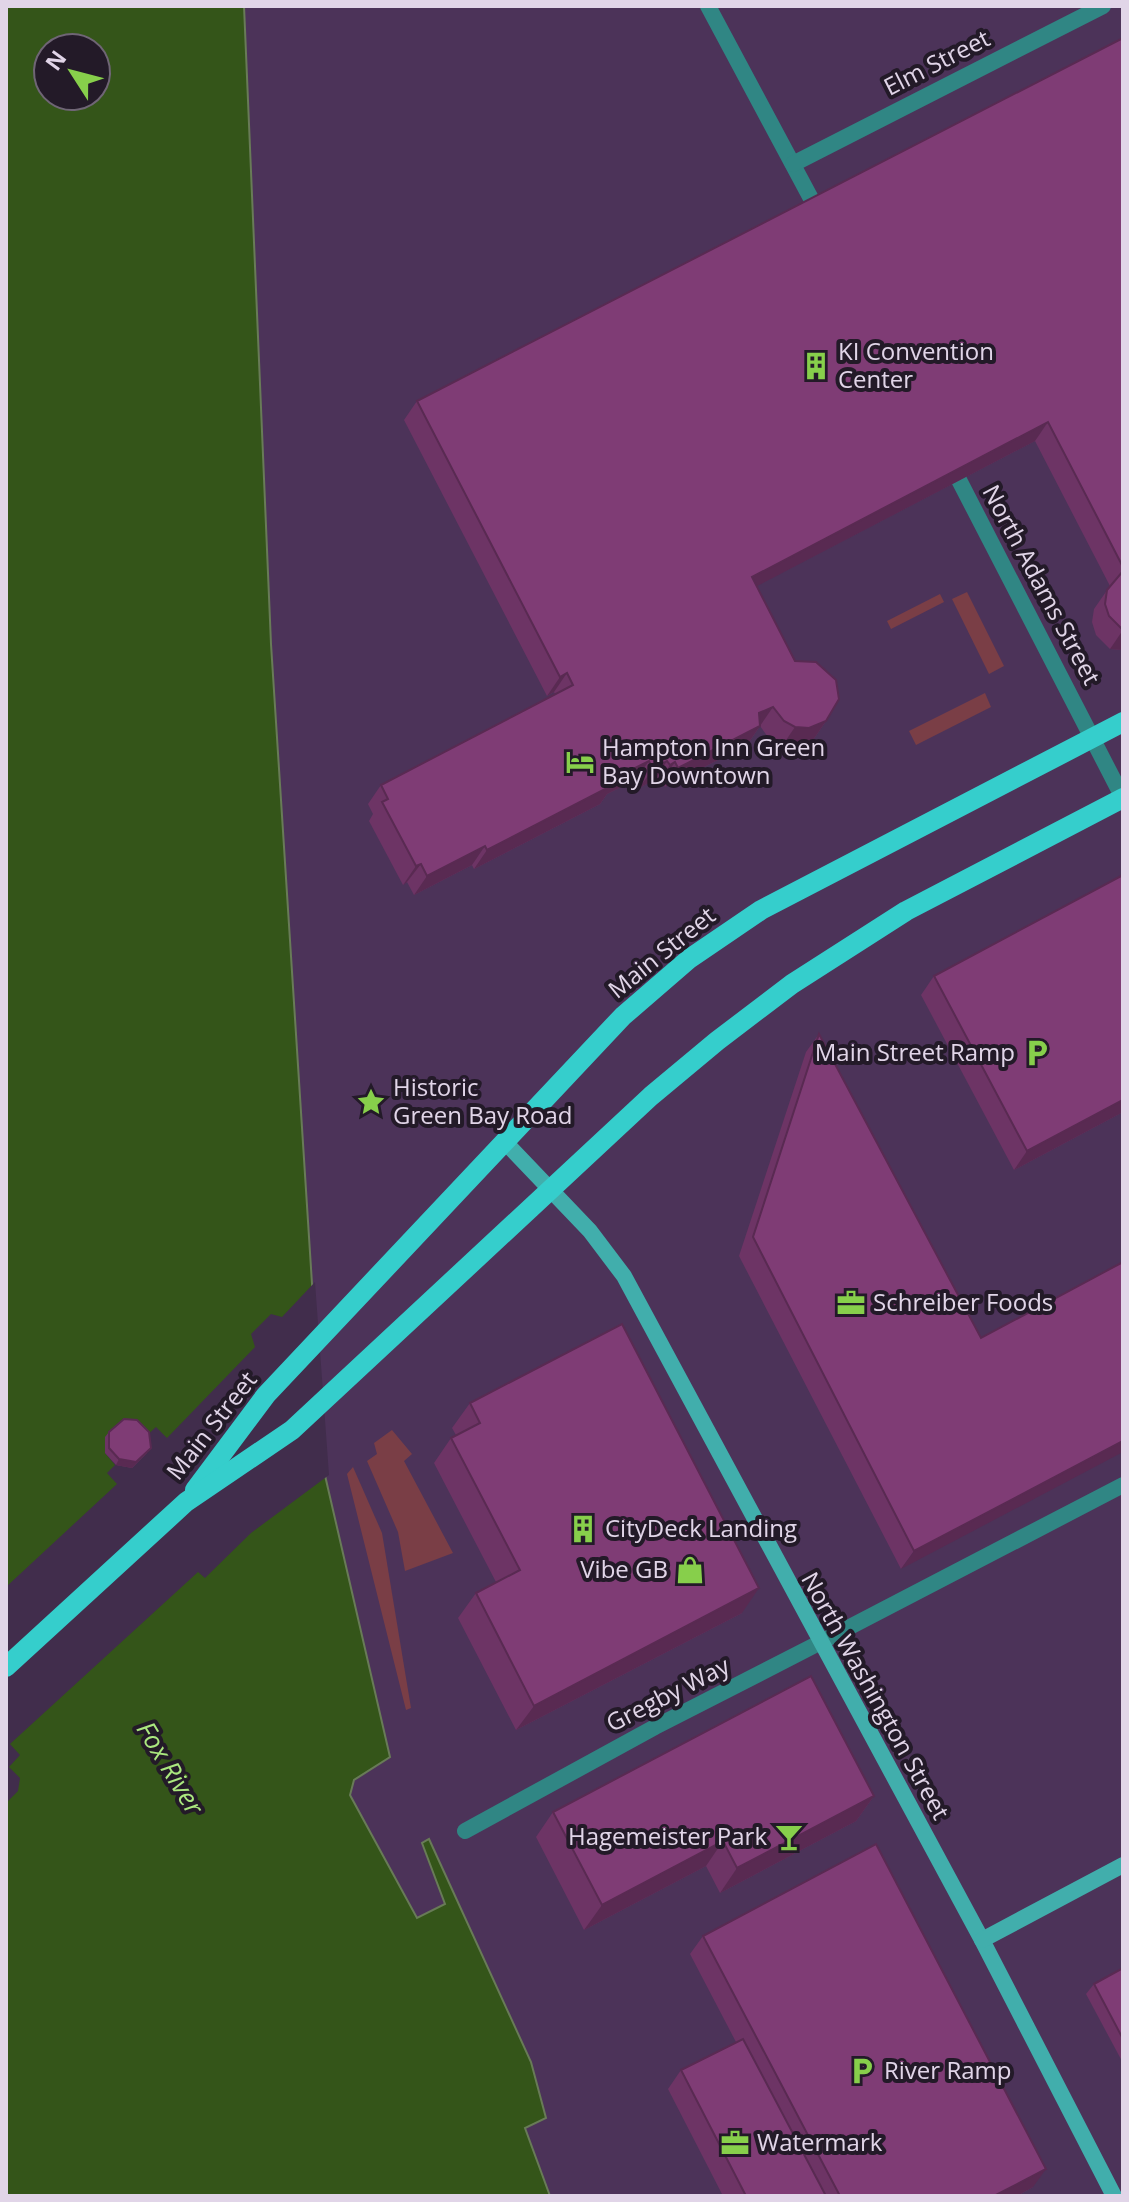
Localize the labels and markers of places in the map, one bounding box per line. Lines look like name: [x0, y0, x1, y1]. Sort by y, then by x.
place label: KI Convention Center: [838, 334, 994, 395]
building icon: KI Convention Center: [801, 351, 831, 381]
place label: Hampton Inn Green Bay Downtown: [602, 730, 825, 791]
hotel icon: Hampton Inn Green Bay Downtown: [565, 747, 595, 777]
place label: Main Street Ramp: [815, 1035, 1015, 1068]
parking icon: Main Street Ramp: [1022, 1038, 1052, 1068]
place label: Historic Green Bay Road: [393, 1070, 573, 1131]
place icon: Historic Green Bay Road: [356, 1087, 386, 1117]
place label: Schreiber Foods: [873, 1285, 1053, 1318]
office icon: Schreiber Foods: [836, 1288, 866, 1318]
place label: CityDeck Landing: [605, 1511, 797, 1544]
building icon: CityDeck Landing: [568, 1514, 598, 1544]
place label: Vibe GB: [580, 1552, 668, 1585]
shop icon: Vibe GB: [675, 1555, 705, 1585]
place label: Hagemeister Park: [568, 1819, 767, 1852]
bar icon: Hagemeister Park: [774, 1822, 804, 1852]
place label: River Ramp: [884, 2053, 1011, 2086]
parking icon: River Ramp: [847, 2056, 877, 2086]
place label: Watermark: [757, 2125, 883, 2158]
office icon: Watermark: [720, 2128, 750, 2158]

